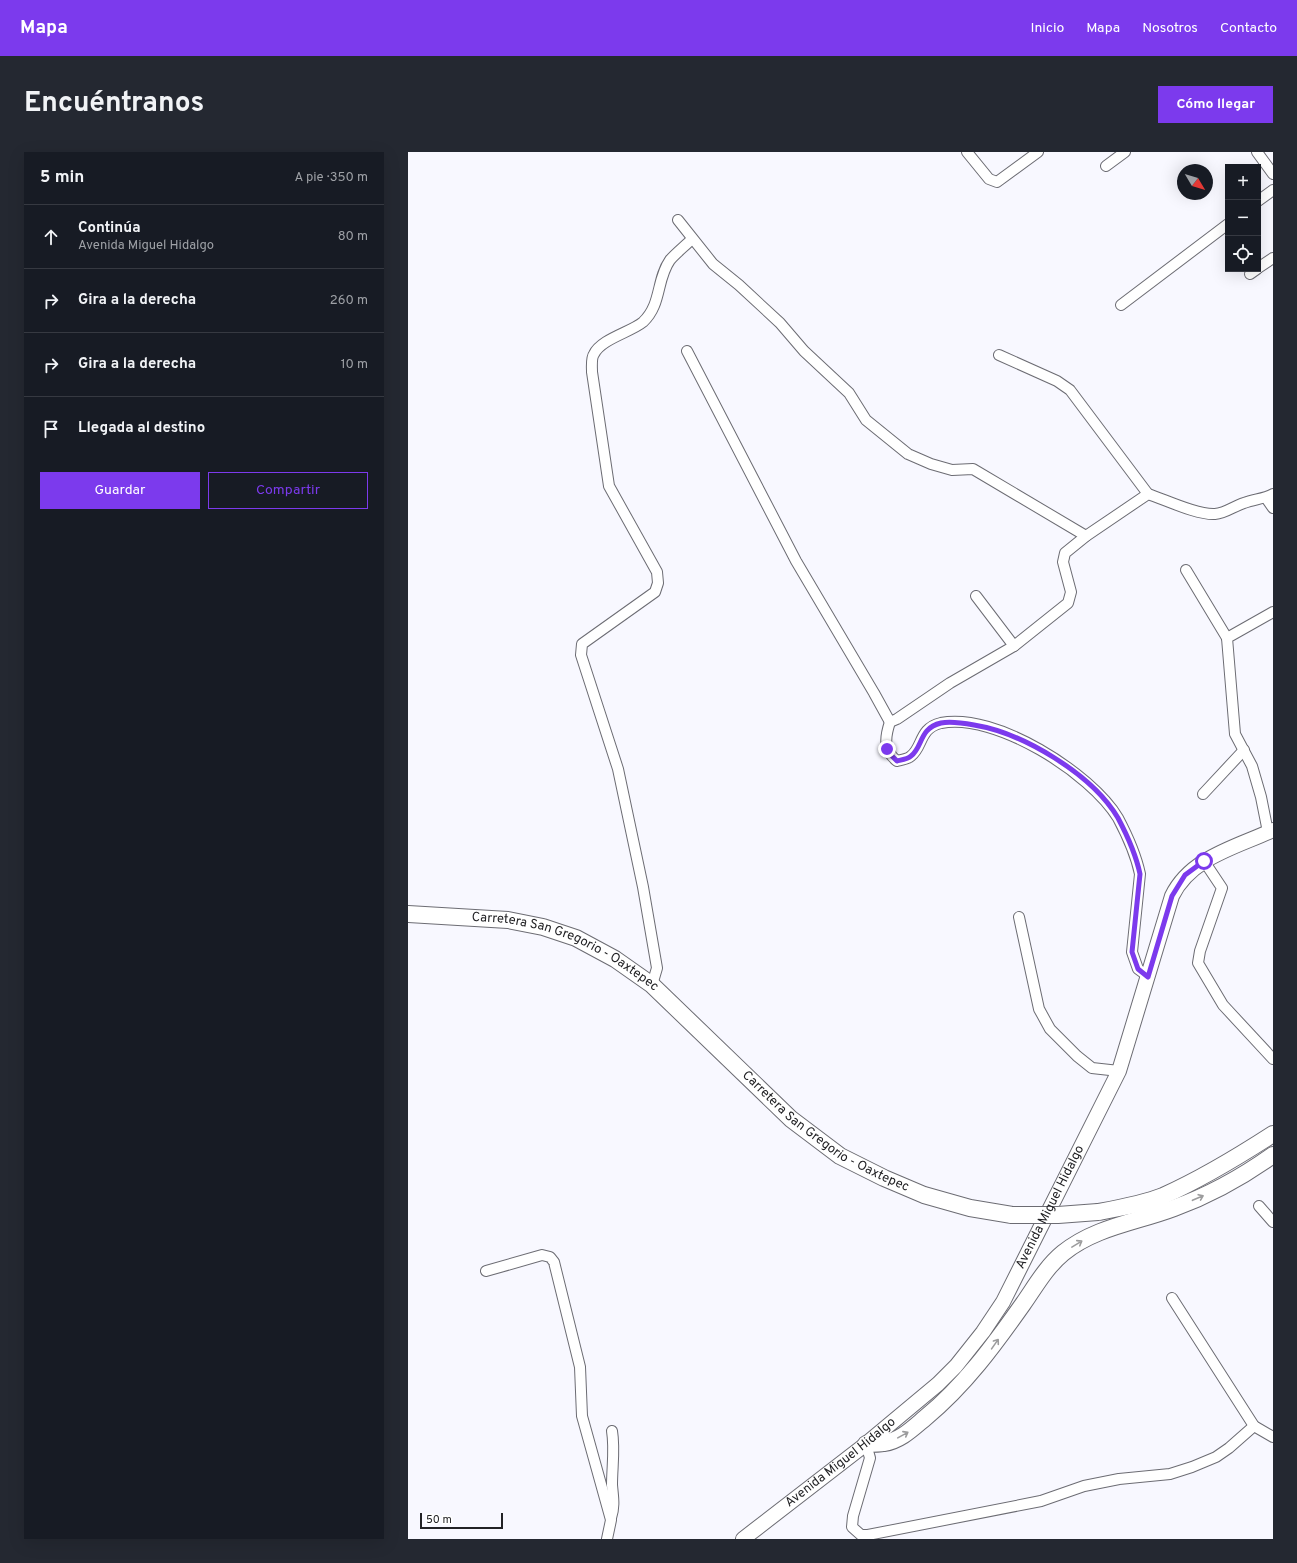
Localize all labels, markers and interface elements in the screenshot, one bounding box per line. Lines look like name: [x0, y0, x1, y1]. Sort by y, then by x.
text: Mapa: [20, 16, 68, 40]
text: Inicio: [1031, 20, 1064, 37]
text: Mapa: [1086, 20, 1120, 37]
text: Nosotros: [1142, 20, 1198, 37]
text: Contacto: [1220, 20, 1277, 37]
text: Encuéntranos: [24, 86, 204, 122]
button: Cómo llegar: [1158, 86, 1273, 123]
north arrow: [1177, 164, 1213, 200]
map controls: [1225, 164, 1261, 272]
button: +: [1225, 164, 1261, 200]
text: 5 min: [40, 167, 84, 189]
text: A pie · 350 m: [295, 170, 368, 186]
button: −: [1225, 200, 1261, 236]
text: Continúa: [78, 219, 140, 238]
icon: ahead: [40, 226, 62, 248]
text: 80 m: [338, 229, 368, 245]
button: locate: [1225, 236, 1261, 272]
text: Avenida Miguel Hidalgo: [78, 238, 214, 254]
icon: right: [40, 290, 62, 312]
text: Gira a la derecha: [78, 291, 196, 310]
text: 260 m: [330, 293, 368, 309]
icon: right: [40, 354, 62, 376]
text: Gira a la derecha: [78, 355, 196, 374]
text: 10 m: [341, 357, 368, 373]
icon: arrive: [40, 418, 62, 440]
text: Llegada al destino: [78, 419, 205, 438]
button: Guardar: [40, 472, 200, 509]
button: Compartir: [208, 472, 368, 509]
route end: [878, 740, 896, 758]
route start: [1195, 852, 1213, 870]
street label: Carretera San Gregorio - Oaxtepec: [471, 910, 662, 995]
street label: Carretera San Gregorio - Oaxtepec: [738, 1068, 911, 1196]
street label: Avenida Miguel Hidalgo: [1013, 1143, 1088, 1272]
one-way arrow: [1191, 1194, 1203, 1201]
one-way arrow: [1071, 1240, 1083, 1248]
one-way arrow: [991, 1339, 999, 1350]
street label: Avenida Miguel Hidalgo: [782, 1414, 899, 1511]
one-way arrow: [897, 1431, 909, 1438]
scale bar: [420, 1511, 503, 1530]
text: 50 m: [426, 1513, 452, 1527]

